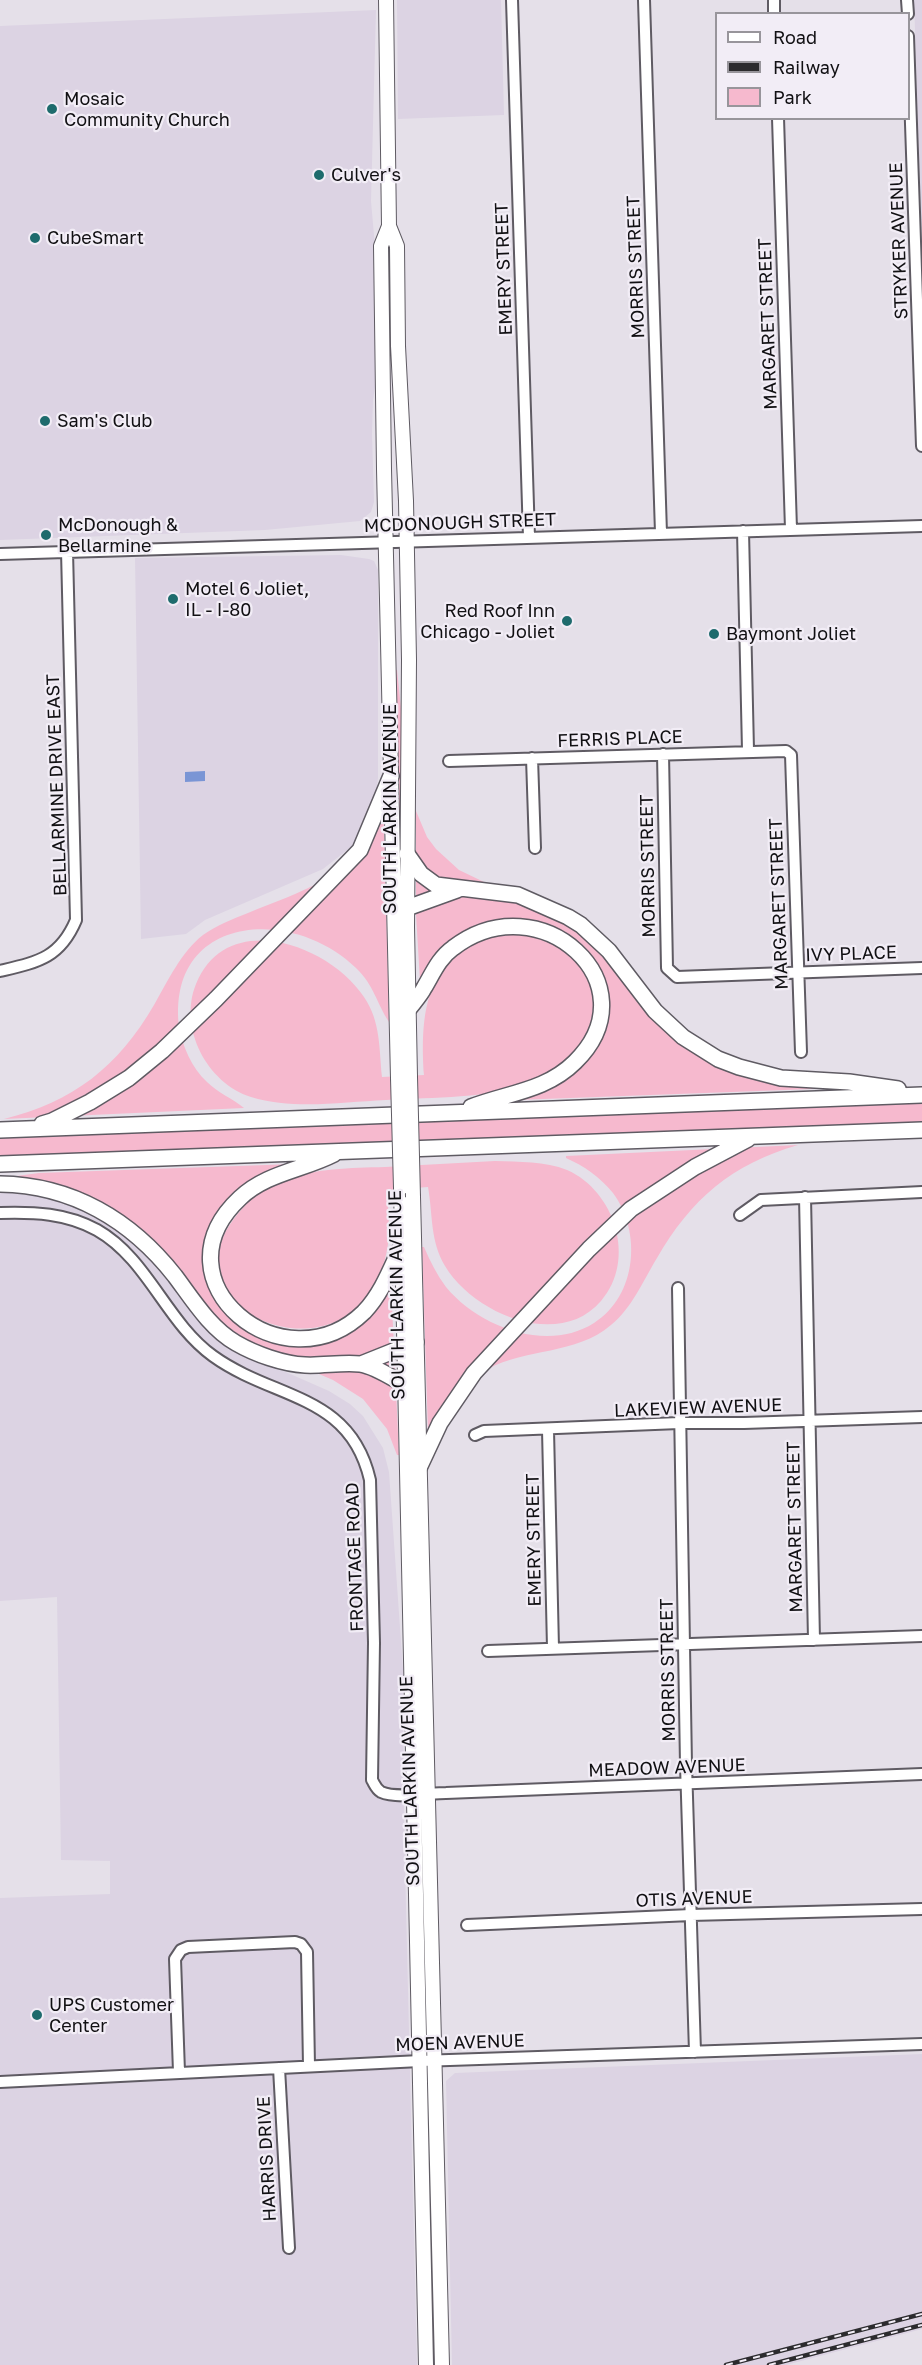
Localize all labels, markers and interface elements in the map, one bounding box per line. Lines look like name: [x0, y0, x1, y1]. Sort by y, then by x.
legend: [715, 12, 910, 120]
text: Road: [773, 26, 817, 48]
text: Railway: [773, 56, 840, 78]
text: Park: [773, 86, 812, 108]
place label: Mosaic Community Church: [64, 88, 230, 130]
marker: Mosaic Community Church: [45, 102, 59, 116]
street label: STRYKER AVENUE: [885, 162, 913, 320]
place label: Culver's: [331, 164, 401, 186]
marker: Culver's: [312, 168, 326, 182]
street label: MORRIS STREET: [623, 195, 649, 339]
street label: EMERY STREET: [491, 202, 517, 336]
place label: CubeSmart: [47, 227, 144, 249]
marker: CubeSmart: [28, 231, 42, 245]
street label: MARGARET STREET: [754, 238, 782, 410]
place label: Sam's Club: [57, 410, 152, 432]
marker: Sam's Club: [38, 414, 52, 428]
street label: MCDONOUGH STREET: [363, 509, 557, 537]
place label: McDonough & Bellarmine: [58, 514, 178, 556]
marker: McDonough & Bellarmine: [39, 528, 53, 542]
place label: Motel 6 Joliet, IL - I-80: [185, 578, 310, 620]
marker: Motel 6 Joliet, IL - I-80: [166, 592, 180, 606]
place label: Red Roof Inn Chicago - Joliet: [420, 600, 555, 642]
marker: Red Roof Inn Chicago - Joliet: [560, 614, 574, 628]
place label: Baymont Joliet: [726, 623, 856, 645]
marker: Baymont Joliet: [707, 627, 721, 641]
street label: BELLARMINE DRIVE EAST: [42, 674, 72, 896]
street label: SOUTH LARKIN AVENUE: [379, 704, 401, 914]
street label: FERRIS PLACE: [557, 726, 683, 752]
street label: MORRIS STREET: [636, 794, 660, 938]
street label: MARGARET STREET: [765, 818, 793, 990]
street label: IVY PLACE: [805, 942, 897, 966]
street label: SOUTH LARKIN AVENUE: [384, 1190, 410, 1400]
street label: LAKEVIEW AVENUE: [614, 1394, 782, 1422]
street label: MARGARET STREET: [783, 1441, 807, 1613]
street label: EMERY STREET: [522, 1473, 546, 1607]
street label: FRONTAGE ROAD: [342, 1482, 368, 1632]
street label: MORRIS STREET: [656, 1598, 680, 1742]
street label: SOUTH LARKIN AVENUE: [396, 1676, 424, 1886]
street label: MEADOW AVENUE: [588, 1754, 746, 1782]
street label: OTIS AVENUE: [635, 1886, 753, 1912]
place label: UPS Customer Center: [49, 1994, 174, 2036]
marker: UPS Customer Center: [30, 2008, 44, 2022]
street label: MOEN AVENUE: [395, 2030, 525, 2056]
street label: HARRIS DRIVE: [253, 2096, 281, 2222]

